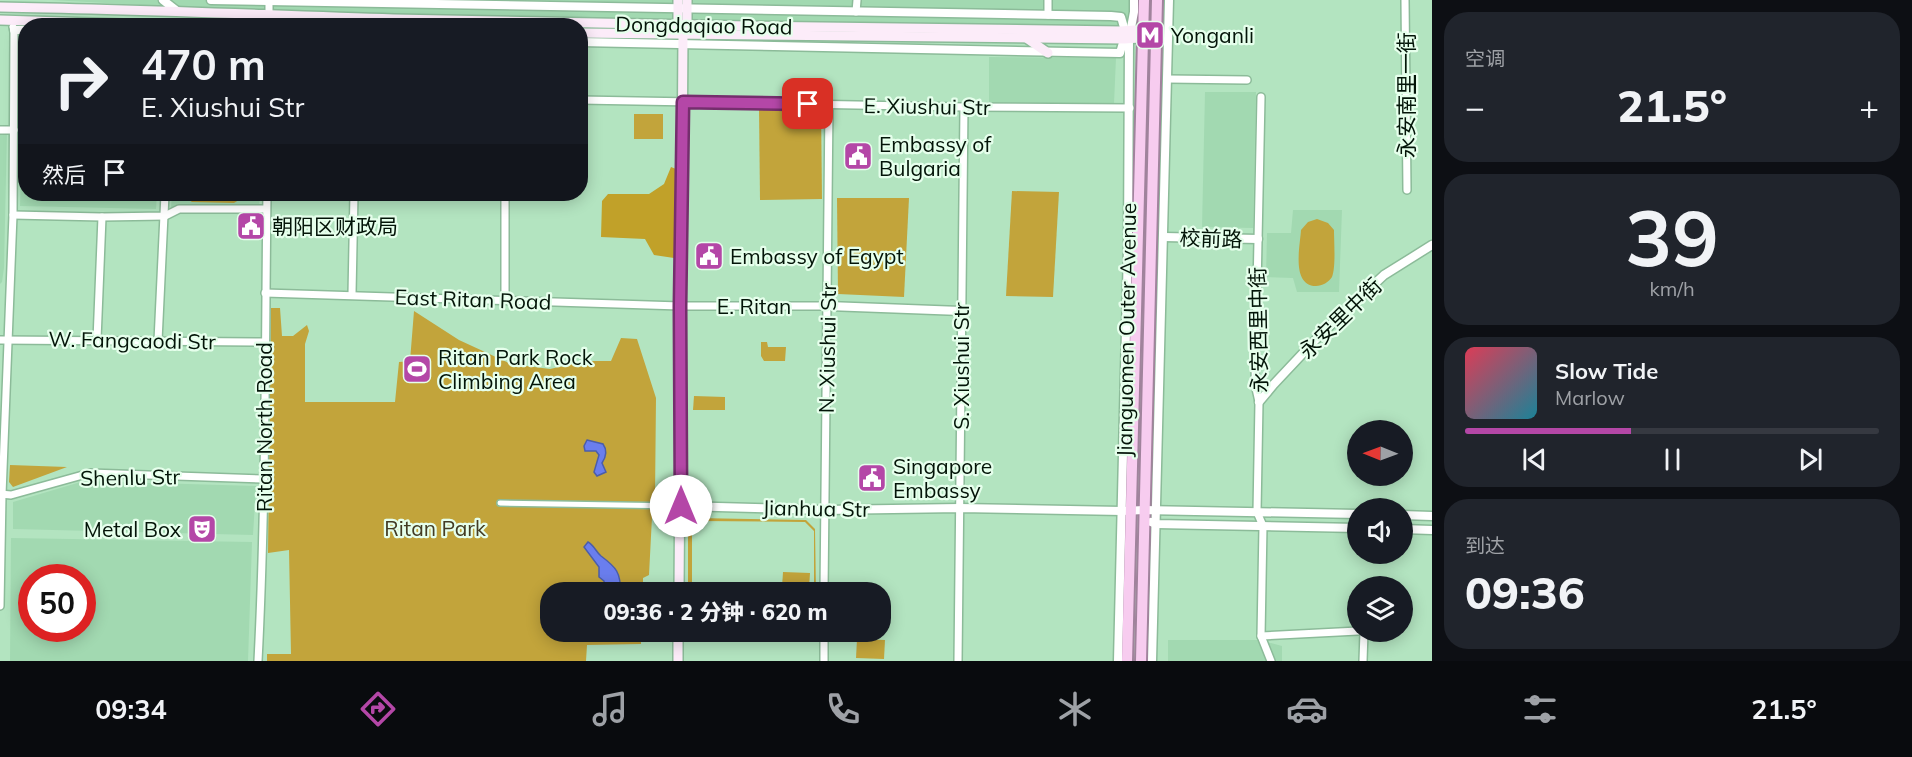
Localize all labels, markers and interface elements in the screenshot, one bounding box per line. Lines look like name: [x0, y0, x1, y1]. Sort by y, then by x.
street label: Dongdaqiao Road: [615, 10, 793, 40]
metro station icon: Yonganli: [1134, 19, 1166, 51]
place label: Yonganli: [1170, 22, 1254, 48]
street label: 永安南里一街: [1393, 32, 1419, 158]
text: 470 m: [141, 38, 266, 91]
icon: right: [42, 42, 120, 120]
text: 空调: [1465, 46, 1505, 71]
text: 21.5°: [1617, 77, 1727, 133]
pin: [782, 78, 833, 129]
text: −: [1465, 86, 1485, 127]
text: +: [1859, 86, 1879, 127]
icon: arrive: [791, 87, 824, 120]
text: E. Xiushui Str: [141, 90, 304, 124]
street label: E. Xiushui Str: [863, 92, 991, 120]
place label: Embassy of Bulgaria: [879, 131, 992, 181]
public building icon: Embassy of Bulgaria: [842, 140, 874, 172]
icon: arrive: [98, 156, 131, 189]
text: 然后: [42, 161, 86, 189]
text: 39: [1625, 188, 1719, 286]
street label: Jianguomen Outer Avenue: [1111, 203, 1141, 457]
public building icon: 朝阳区财政局: [235, 210, 267, 242]
place label: 朝阳区财政局: [272, 213, 398, 239]
street label: 校前路: [1179, 224, 1243, 252]
public building icon: Embassy of Egypt: [693, 240, 725, 272]
place label: Embassy of Egypt: [730, 243, 904, 269]
street label: 永安西里中街: [1244, 267, 1272, 393]
street label: 永安里中街: [1293, 272, 1387, 364]
text: km/h: [1649, 276, 1695, 301]
street label: N. Xiushui Str: [813, 282, 841, 413]
street label: East Ritan Road: [394, 283, 552, 315]
street label: E. Ritan: [717, 293, 791, 319]
street label: S. Xiushui Str: [948, 302, 974, 430]
street label: W. Fangcaodi Str: [48, 326, 216, 354]
street label: Ritan North Road: [251, 342, 277, 512]
place label: Ritan Park Rock Climbing Area: [438, 344, 593, 394]
sports icon: Ritan Park Rock Climbing Area: [401, 353, 433, 385]
text: Slow Tide: [1555, 357, 1658, 385]
text: Marlow: [1555, 385, 1625, 410]
north arrow: [1347, 420, 1413, 486]
map controls: [1347, 420, 1413, 642]
icon: previous: [1518, 443, 1551, 476]
icon: pause: [1656, 443, 1689, 476]
icon: next: [1794, 443, 1827, 476]
place label: Singapore Embassy: [893, 453, 992, 503]
public building icon: Singapore Embassy: [856, 462, 888, 494]
street label: Shenlu Str: [80, 463, 180, 491]
position arrow: [649, 474, 713, 538]
street label: Jianhua Str: [762, 494, 870, 522]
button: sound: [1347, 498, 1413, 564]
theatre icon: Metal Box: [186, 513, 218, 545]
park label: Ritan Park: [384, 515, 486, 541]
place label: Metal Box: [84, 516, 181, 542]
text: 到达: [1465, 533, 1505, 558]
speed limit sign: 50: [18, 564, 96, 642]
text: 09:36: [1465, 564, 1585, 620]
button: layers: [1347, 576, 1413, 642]
text: 09:36 · 2 分钟 · 620 m: [603, 598, 828, 626]
icon: directions: [357, 688, 399, 730]
icon: music: [589, 688, 631, 730]
icon: phone: [822, 688, 864, 730]
icon: climate: [1054, 688, 1096, 730]
icon: car: [1286, 688, 1328, 730]
icon: filters: [1519, 688, 1561, 730]
text: 09:34: [95, 692, 167, 726]
text: 21.5°: [1751, 692, 1817, 726]

